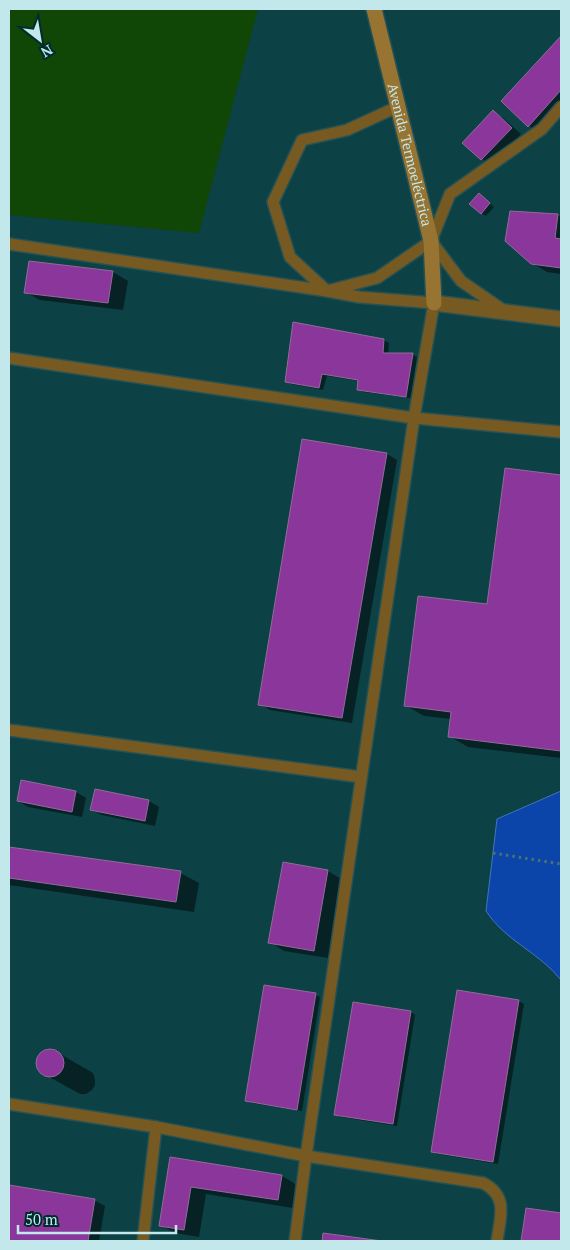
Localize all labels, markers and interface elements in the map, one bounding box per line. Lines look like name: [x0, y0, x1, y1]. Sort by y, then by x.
north arrow: [15, 15, 65, 65]
text: N: [37, 41, 56, 63]
street label: Avenida Termoeléctrica: [384, 81, 437, 228]
scale bar: [18, 1202, 175, 1234]
text: 50 m: [25, 1209, 58, 1229]

